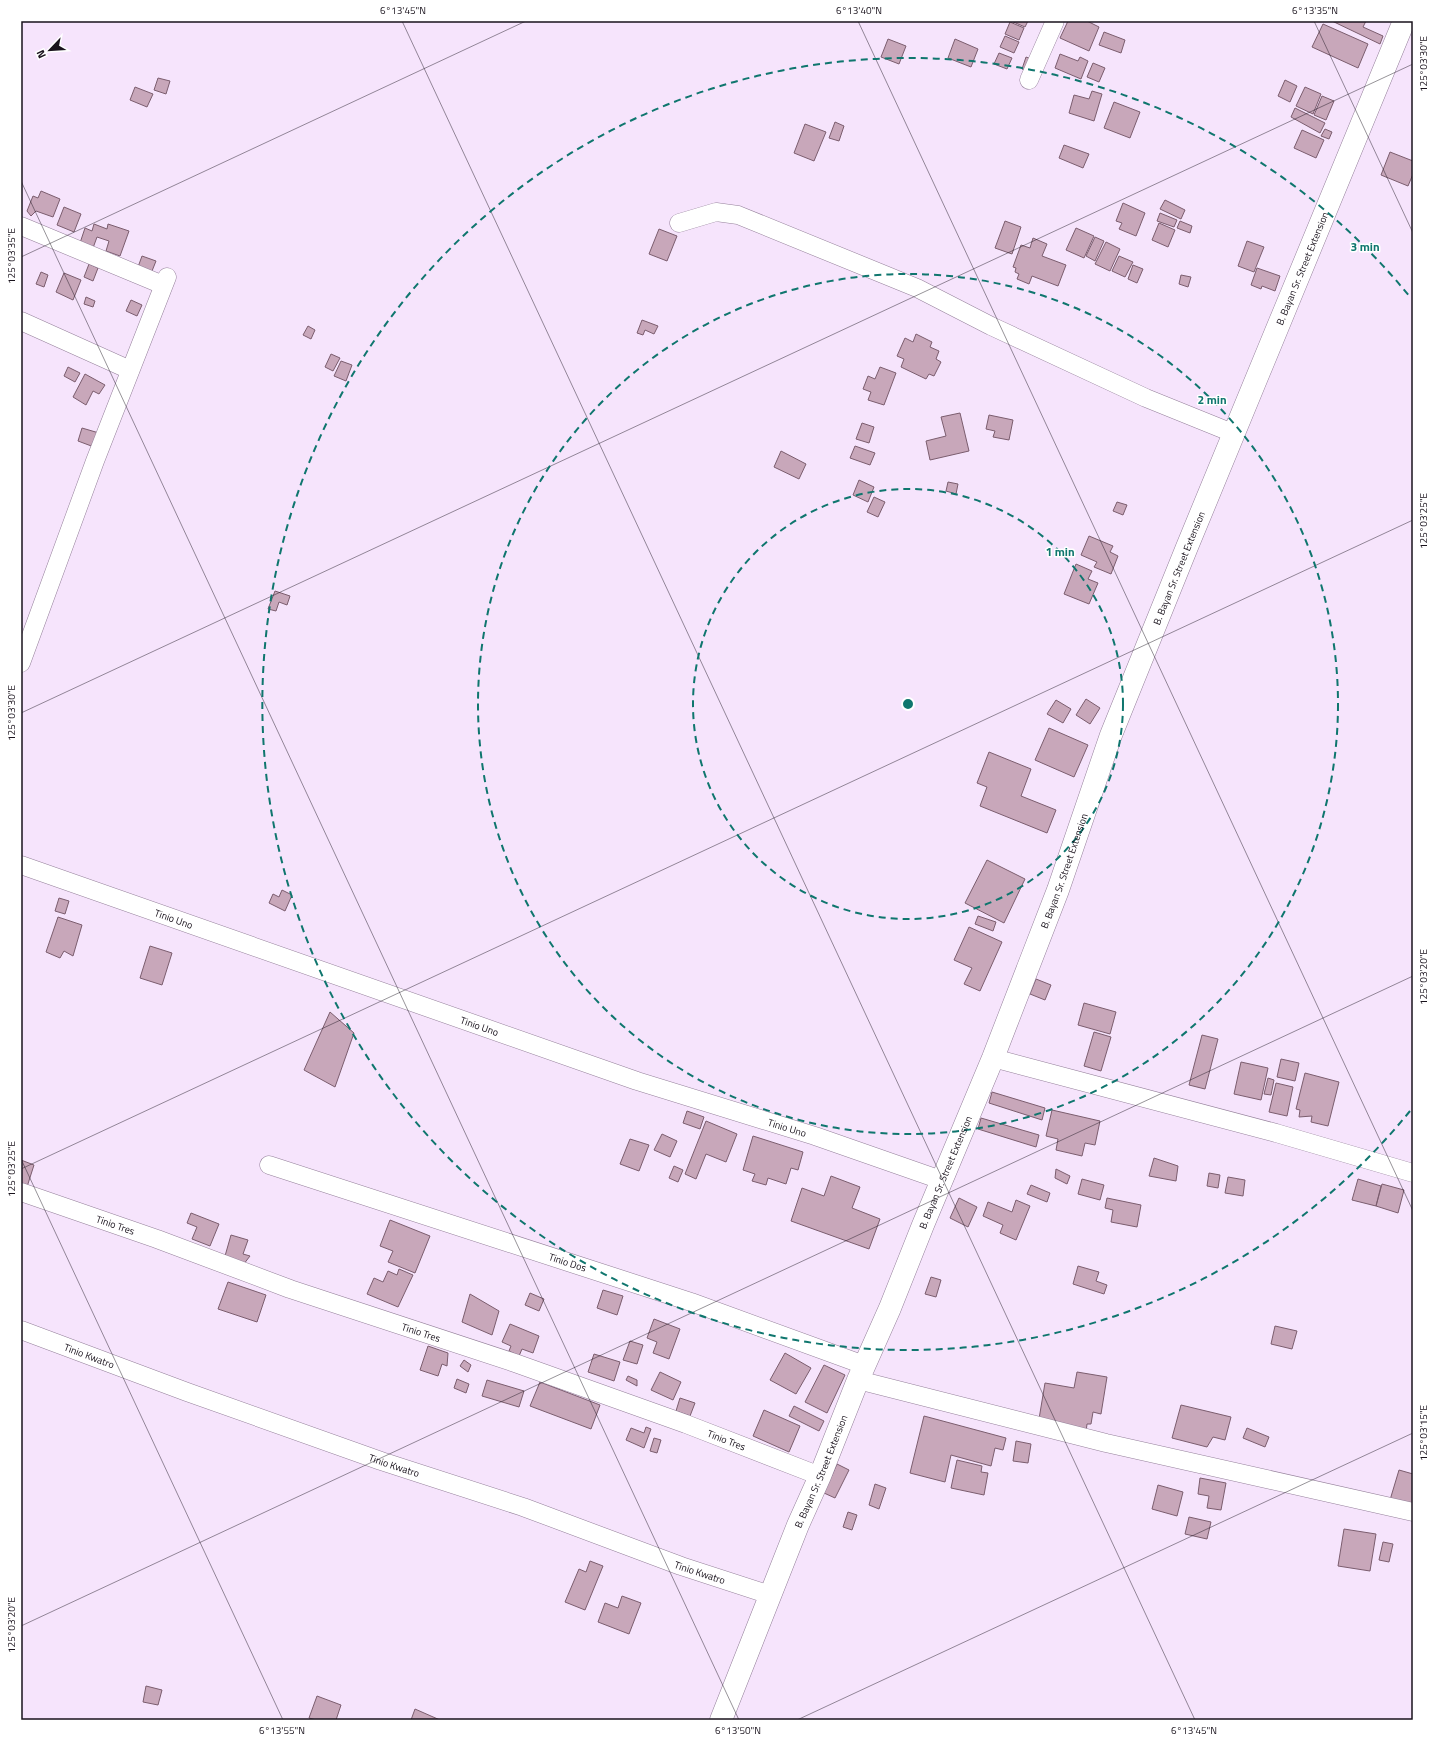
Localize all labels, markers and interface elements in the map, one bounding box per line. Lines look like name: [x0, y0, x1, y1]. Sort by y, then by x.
text: 6°13'45"N: [380, 3, 426, 18]
text: 6°13'40"N: [836, 3, 882, 18]
text: 6°13'35"N: [1292, 3, 1338, 18]
north arrow: [30, 30, 70, 70]
text: 125°03'30"E: [1416, 35, 1431, 92]
text: N: [32, 47, 50, 61]
street label: B. Bayan Sr. Street Extension: [1272, 209, 1332, 327]
text: 125°03'35"E: [4, 227, 19, 284]
text: 3 min: [1350, 237, 1380, 256]
text: 2 min: [1197, 390, 1227, 409]
text: 125°03'25"E: [1416, 492, 1431, 549]
street label: B. Bayan Sr. Street Extension: [1149, 509, 1208, 627]
text: 1 min: [1045, 542, 1075, 561]
text: 125°03'30"E: [4, 684, 19, 741]
centre of rings: [901, 697, 915, 711]
street label: B. Bayan Sr. Street Extension: [1036, 811, 1091, 931]
street label: Tinio Uno: [153, 905, 195, 932]
text: 125°03'20"E: [1416, 948, 1431, 1005]
street label: Tinio Uno: [458, 1012, 501, 1039]
street label: B. Bayan Sr. Street Extension: [915, 1113, 976, 1231]
street label: Tinio Uno: [766, 1114, 808, 1140]
text: 125°03'25"E: [4, 1140, 19, 1197]
street label: Tinio Tres: [94, 1211, 137, 1238]
street label: Tinio Dos: [547, 1249, 589, 1275]
street label: Tinio Tres: [400, 1319, 443, 1346]
street label: Tinio Kwatro: [62, 1339, 117, 1372]
text: 125°03'15"E: [1416, 1404, 1431, 1461]
street label: B. Bayan Sr. Street Extension: [790, 1413, 851, 1530]
street label: Tinio Tres: [705, 1426, 748, 1454]
street label: Tinio Kwatro: [367, 1450, 422, 1481]
street label: Tinio Kwatro: [672, 1557, 727, 1587]
text: 125°03'20"E: [4, 1596, 19, 1653]
text: 6°13'55"N: [259, 1723, 305, 1738]
text: 6°13'50"N: [715, 1723, 761, 1738]
text: 6°13'45"N: [1171, 1723, 1217, 1738]

